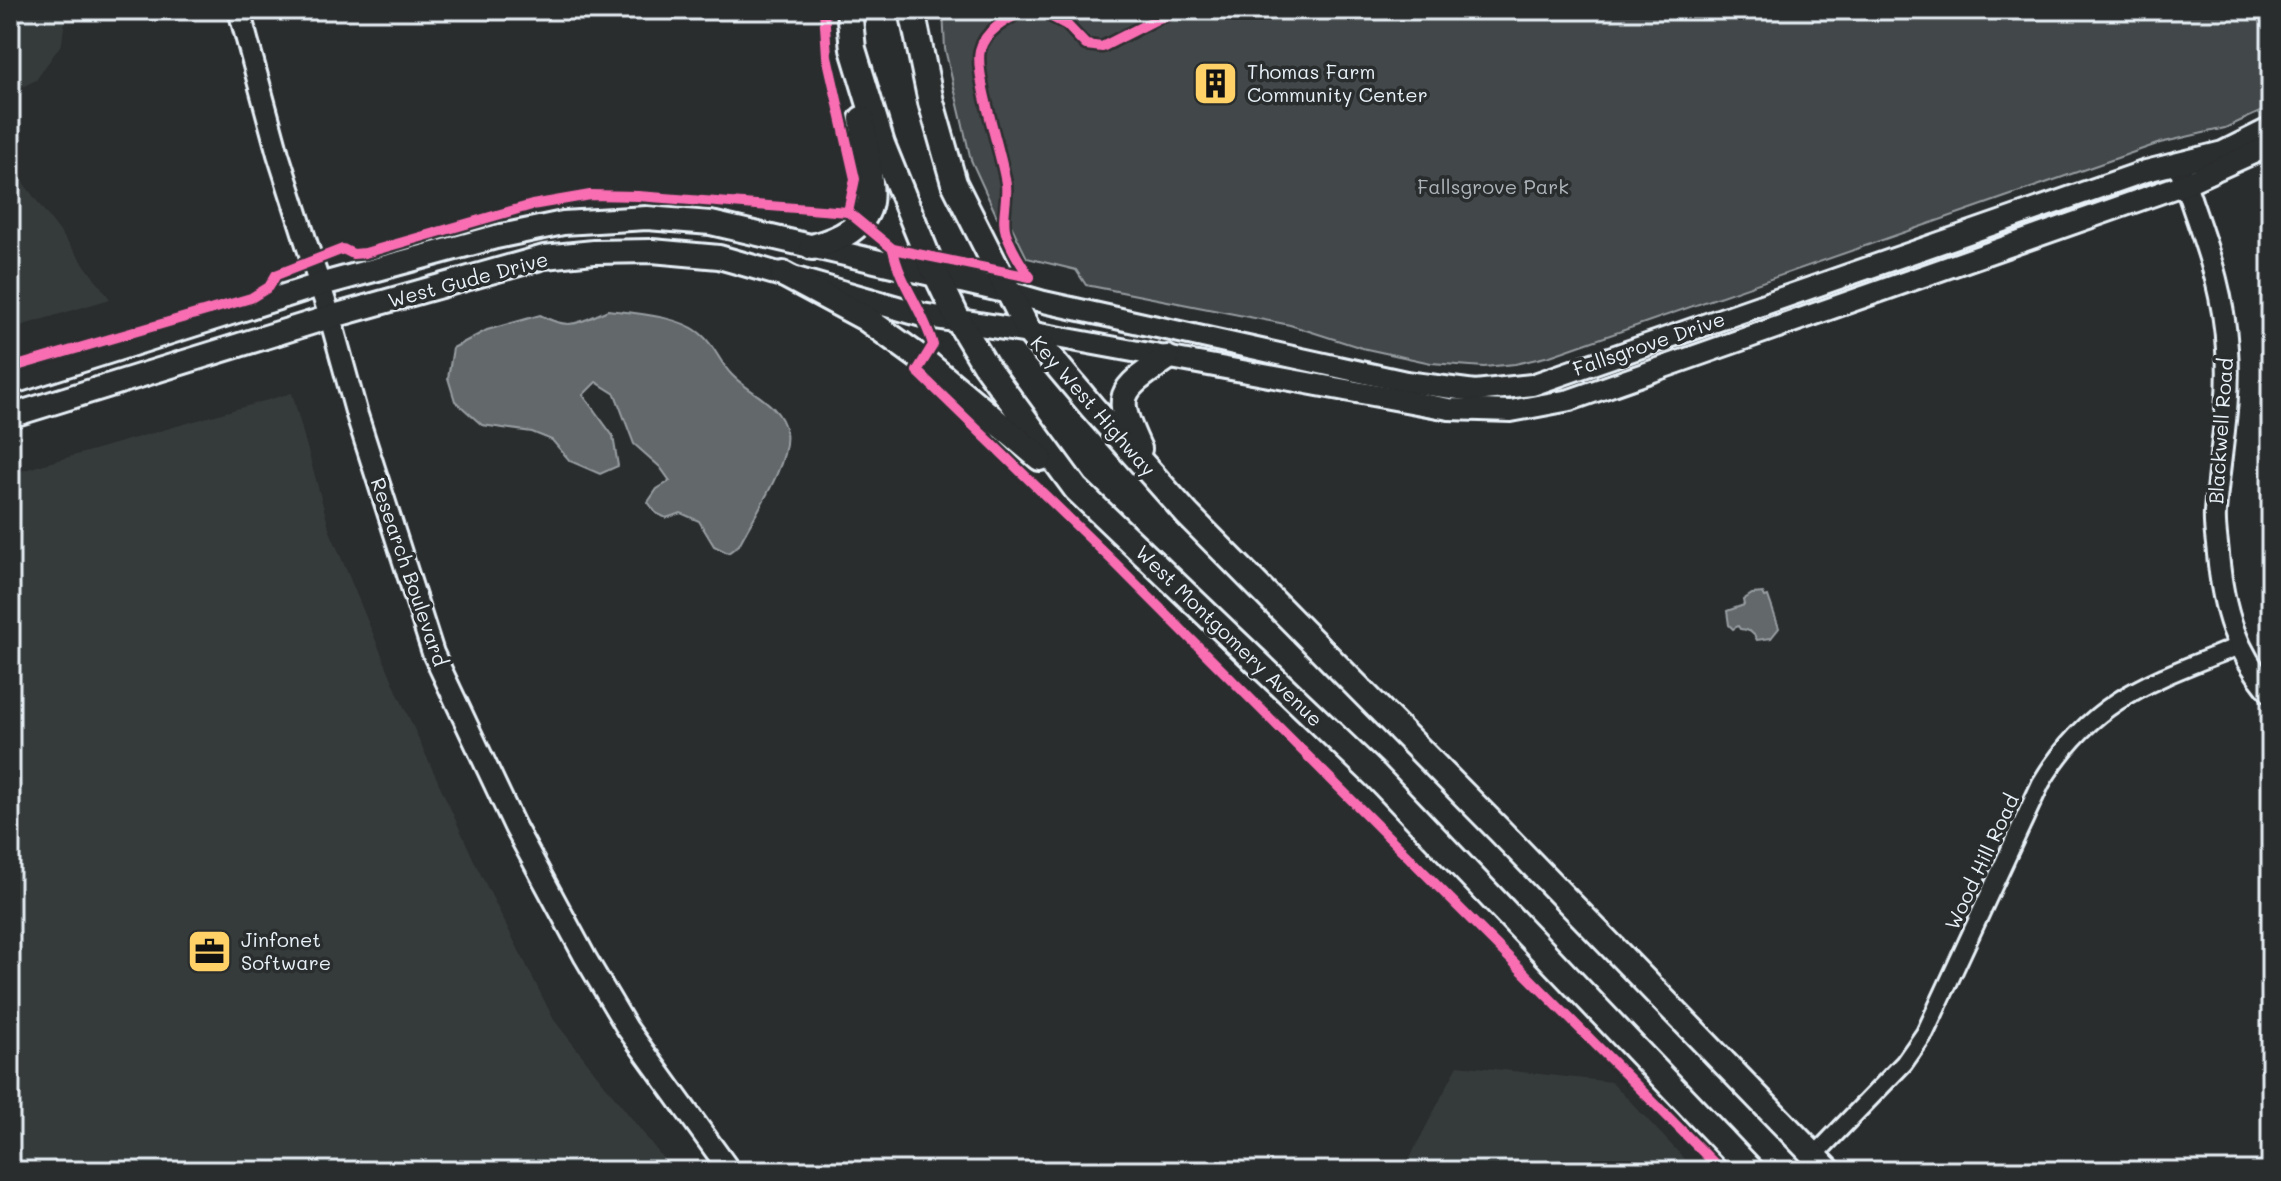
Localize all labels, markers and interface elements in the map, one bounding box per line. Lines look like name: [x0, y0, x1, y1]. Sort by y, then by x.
place label: Thomas Farm Community Center: [1247, 58, 1428, 107]
building icon: Thomas Farm Community Center: [1192, 59, 1240, 107]
park label: Fallsgrove Park: [1417, 173, 1569, 199]
street label: West Gude Drive: [385, 245, 551, 313]
street label: Fallsgrove Drive: [1569, 305, 1728, 381]
street label: Key West Highway: [1026, 330, 1162, 481]
street label: Blackwell Road: [2202, 357, 2238, 505]
street label: Research Boulevard: [365, 474, 454, 669]
street label: West Montgomery Avenue: [1131, 539, 1329, 732]
street label: Wood Hill Road: [1938, 789, 2024, 934]
place label: Jinfonet Software: [241, 926, 331, 975]
office icon: Jinfonet Software: [186, 928, 234, 976]

